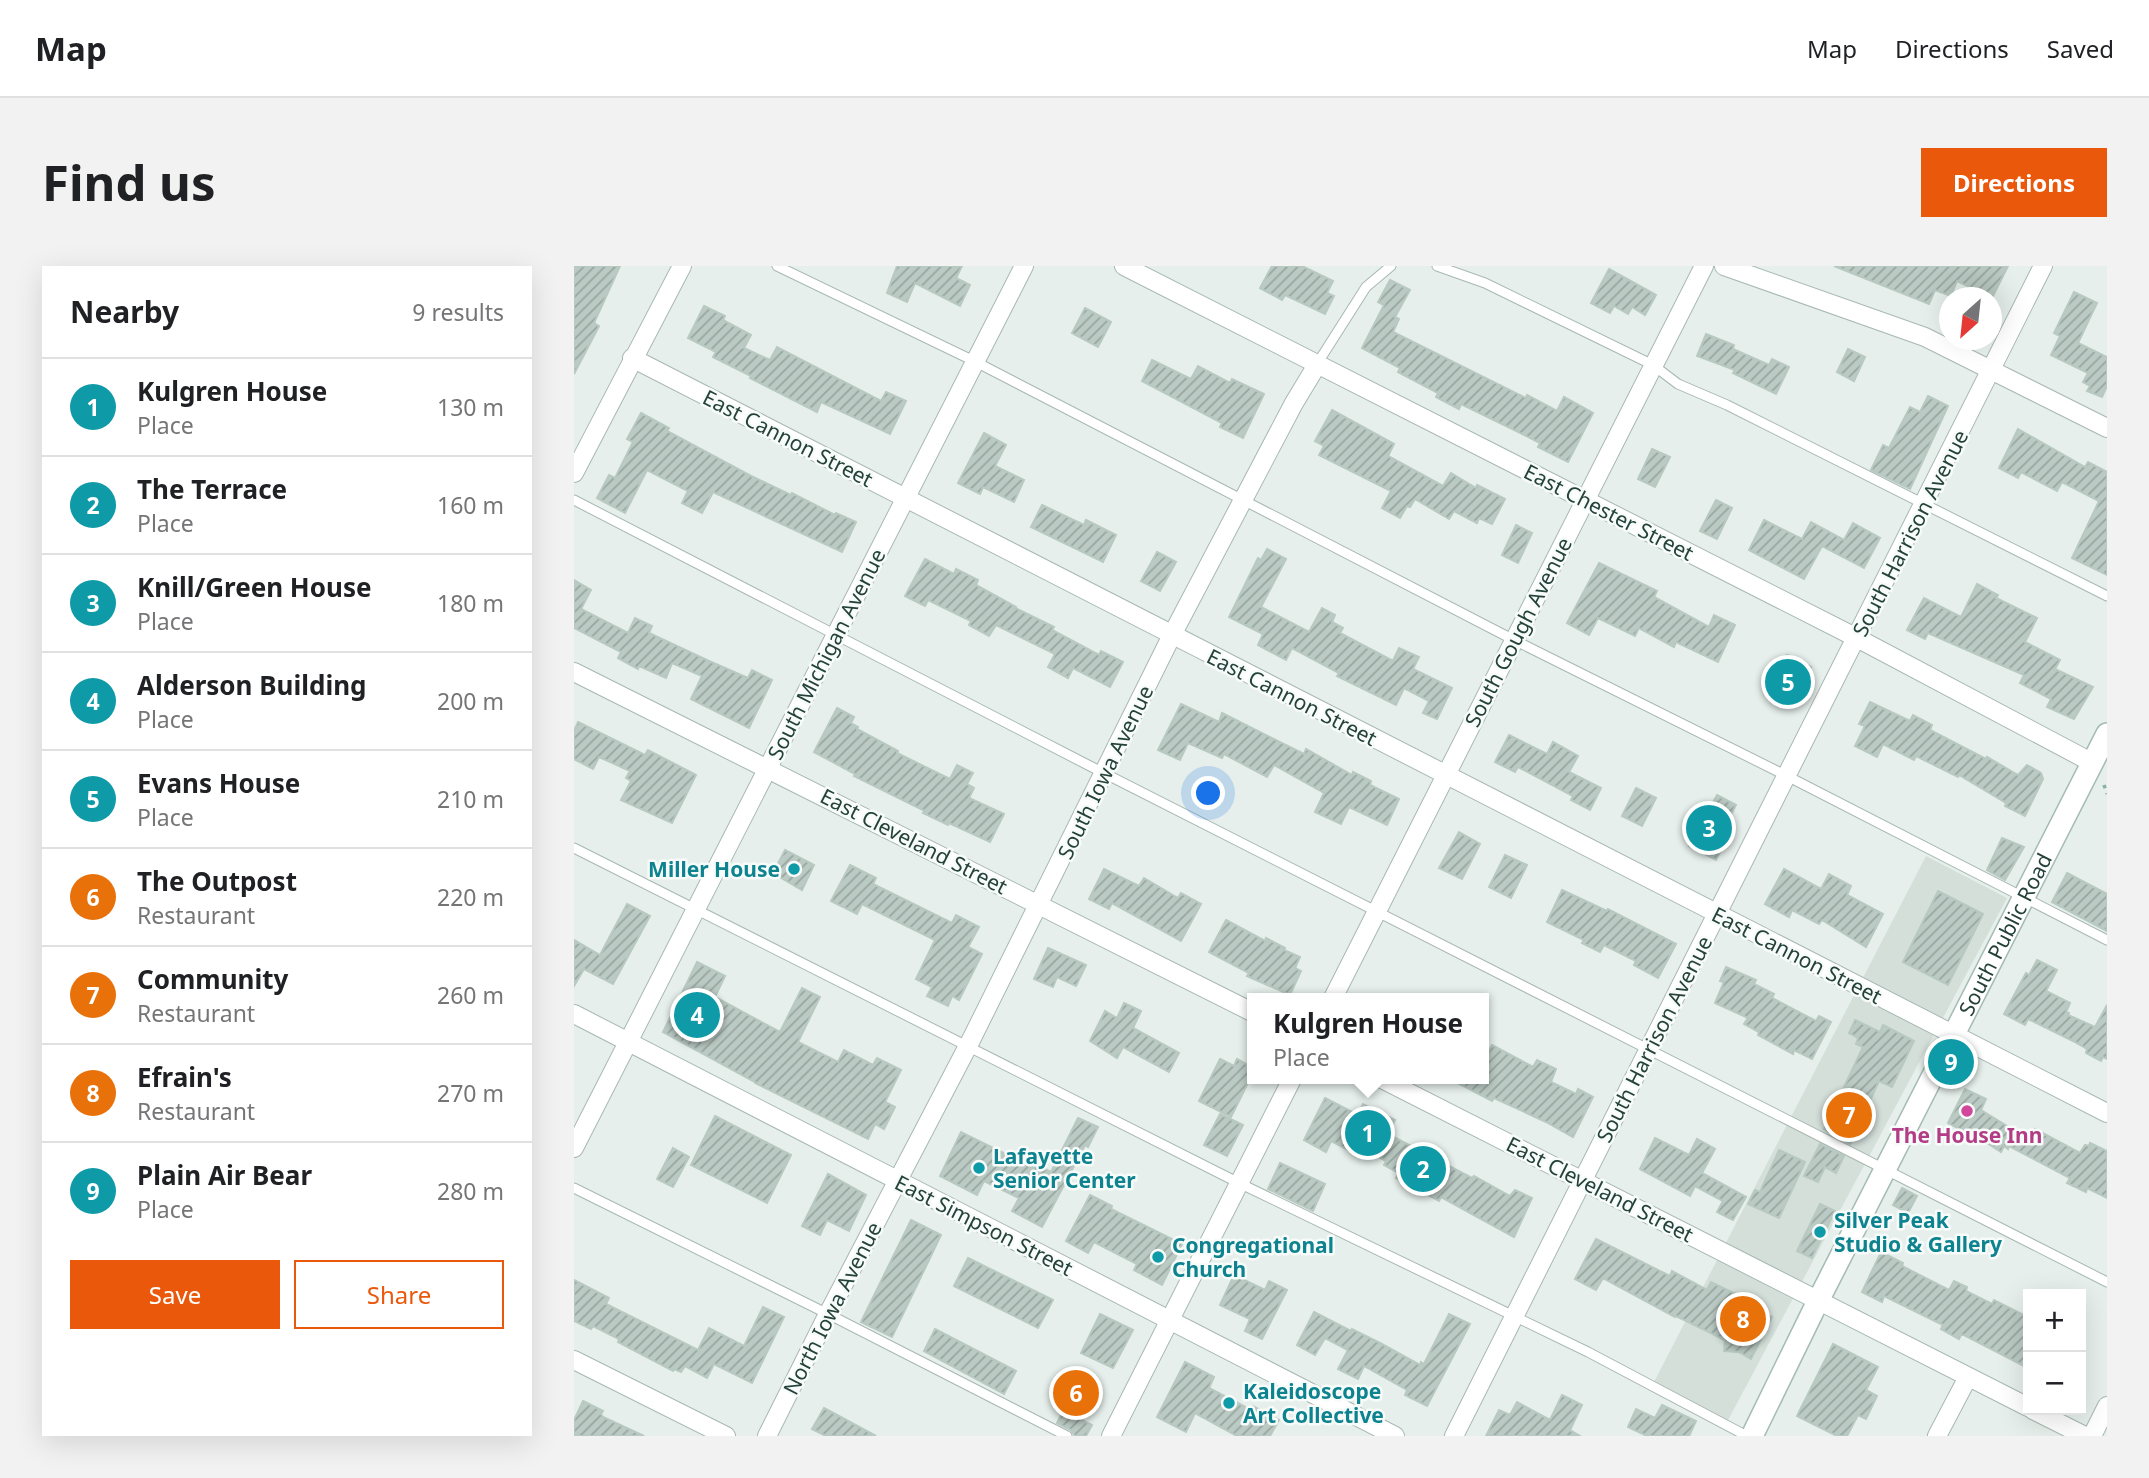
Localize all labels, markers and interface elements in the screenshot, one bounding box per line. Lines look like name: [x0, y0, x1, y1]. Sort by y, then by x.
text: Map: [35, 26, 107, 71]
text: Map: [1807, 32, 1857, 65]
text: Directions: [1895, 32, 2009, 65]
text: Saved: [2047, 32, 2114, 65]
button: Directions: [1921, 148, 2107, 217]
text: Find us: [42, 149, 216, 215]
north arrow: [1939, 287, 2002, 350]
text: Nearby: [70, 291, 179, 332]
text: 9 results: [412, 296, 504, 328]
text: Kulgren House: [137, 373, 327, 409]
street label: East Cannon Street: [698, 383, 878, 493]
text: 1: [86, 391, 100, 423]
text: 130 m: [437, 391, 504, 423]
text: Place: [137, 409, 194, 441]
street label: South Harrison Avenue: [1846, 425, 1974, 641]
street label: East Chester Street: [1519, 457, 1699, 567]
text: The Terrace: [137, 471, 287, 507]
text: 2: [86, 489, 100, 521]
text: 160 m: [437, 489, 504, 521]
text: Place: [137, 507, 194, 539]
street label: South Gough Avenue: [1458, 532, 1578, 732]
street label: South Michigan Avenue: [761, 544, 891, 764]
text: Knill/Green House: [137, 569, 371, 605]
text: 3: [86, 587, 100, 619]
text: 180 m: [437, 587, 504, 619]
text: Place: [137, 605, 194, 637]
street label: East Cannon Street: [1202, 642, 1382, 752]
pin: 5: [1765, 656, 1811, 708]
text: Alderson Building: [137, 667, 367, 703]
street label: South Iowa Avenue: [1051, 680, 1159, 864]
text: 4: [86, 685, 100, 717]
text: 200 m: [437, 685, 504, 717]
text: Place: [137, 703, 194, 735]
text: Evans House: [137, 765, 300, 801]
your location: [1191, 776, 1225, 810]
street label: East Cleveland Street: [816, 782, 1013, 901]
text: 5: [86, 783, 100, 815]
text: 210 m: [437, 783, 504, 815]
text: Place: [137, 801, 194, 833]
pin: 3: [1686, 802, 1732, 854]
street label: South Public Road: [1952, 848, 2058, 1020]
place label: Miller House: [648, 855, 780, 883]
marker: Miller House: [786, 861, 802, 877]
text: The Outpost: [137, 863, 297, 899]
text: 6: [86, 881, 100, 913]
text: 220 m: [437, 881, 504, 913]
text: Restaurant: [137, 899, 255, 931]
street label: East Cannon Street: [1707, 900, 1887, 1010]
street label: South Harrison Avenue: [1590, 931, 1718, 1147]
text: Community: [137, 961, 288, 997]
text: 7: [86, 979, 100, 1011]
text: 260 m: [437, 979, 504, 1011]
pin: 4: [674, 989, 720, 1041]
popup: [1247, 993, 1489, 1084]
text: Restaurant: [137, 997, 255, 1029]
text: Kulgren House: [1273, 1005, 1463, 1041]
pin: 9: [1928, 1036, 1974, 1088]
text: Place: [1273, 1041, 1330, 1073]
text: Efrain's: [137, 1059, 232, 1095]
text: 8: [86, 1077, 100, 1109]
text: 270 m: [437, 1077, 504, 1109]
pin: 7: [1826, 1089, 1872, 1141]
text: Restaurant: [137, 1095, 255, 1127]
marker: The House Inn: [1959, 1103, 1975, 1119]
pin: 1: [1345, 1107, 1391, 1159]
place label: The House Inn: [1892, 1121, 2042, 1149]
street label: East Cleveland Street: [1502, 1130, 1699, 1249]
place label: Lafayette Senior Center: [993, 1142, 1136, 1194]
pin: 2: [1400, 1143, 1446, 1195]
text: Plain Air Bear: [137, 1157, 312, 1193]
marker: Lafayette Senior Center: [971, 1160, 987, 1176]
street label: East Simpson Street: [890, 1168, 1078, 1282]
text: 9: [86, 1175, 100, 1207]
text: 280 m: [437, 1175, 504, 1207]
text: Place: [137, 1193, 194, 1225]
place label: Silver Peak Studio & Gallery: [1834, 1206, 2002, 1258]
street label: North Iowa Avenue: [776, 1217, 888, 1399]
marker: Silver Peak Studio & Gallery: [1812, 1224, 1828, 1240]
place label: Congregational Church: [1172, 1231, 1334, 1283]
marker: Congregational Church: [1150, 1249, 1166, 1265]
button: Save: [70, 1260, 280, 1329]
button: Share: [294, 1260, 504, 1329]
map controls: [2023, 1289, 2086, 1415]
button: +: [2023, 1289, 2086, 1352]
pin: 8: [1720, 1293, 1766, 1345]
button: −: [2023, 1352, 2086, 1415]
pin: 6: [1053, 1367, 1099, 1419]
place label: Kaleidoscope Art Collective: [1243, 1377, 1384, 1429]
marker: Kaleidoscope Art Collective: [1221, 1395, 1237, 1411]

